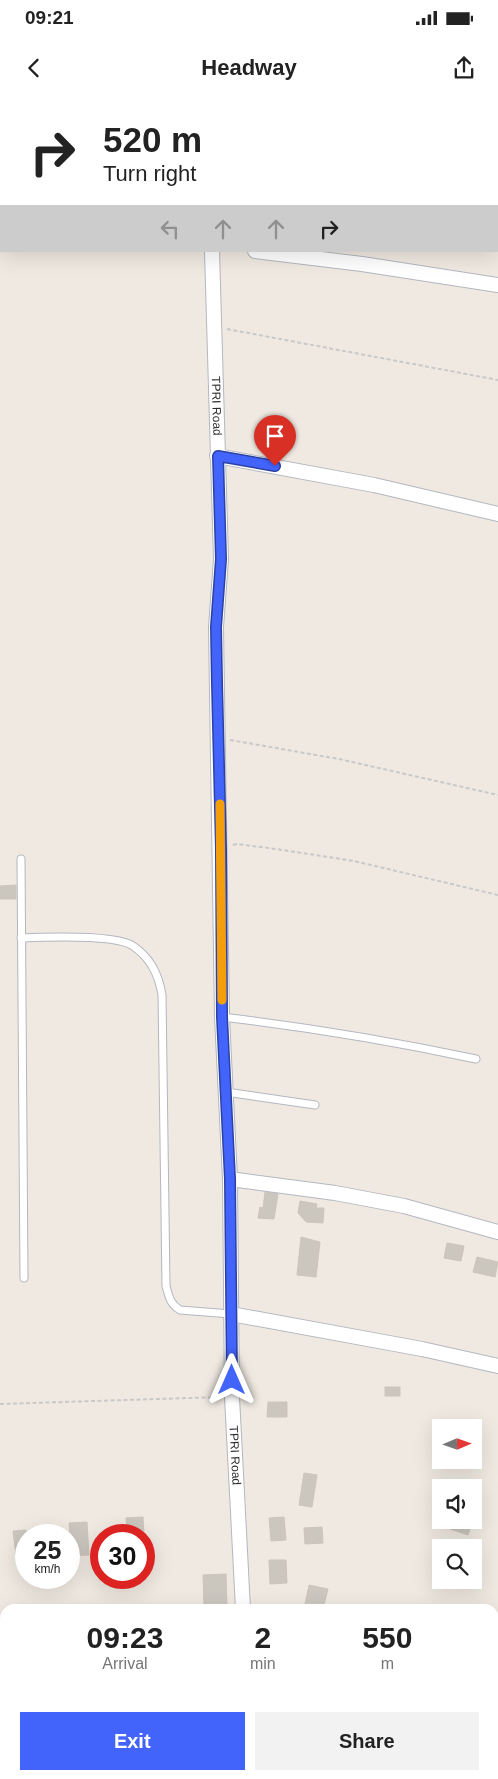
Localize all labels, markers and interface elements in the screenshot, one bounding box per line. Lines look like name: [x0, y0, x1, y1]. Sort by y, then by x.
text: 09:21: [25, 7, 74, 28]
icon: back: [20, 54, 48, 82]
icon: share: [450, 54, 478, 82]
text: Headway: [201, 55, 297, 80]
icon: right: [20, 120, 85, 185]
text: 520 m: [103, 120, 202, 159]
text: Turn right: [103, 161, 196, 186]
icon: left: [156, 215, 184, 243]
icon: ahead: [209, 215, 237, 243]
icon: ahead: [262, 215, 290, 243]
icon: right: [315, 215, 343, 243]
street label: TPRI Road: [209, 376, 224, 436]
pin: [254, 415, 296, 466]
icon: arrive: [261, 422, 289, 450]
position arrow: [205, 1353, 257, 1405]
north arrow: [432, 1419, 482, 1469]
map controls: [432, 1419, 482, 1589]
street label: TPRI Road: [226, 1425, 244, 1485]
button: sound: [432, 1479, 482, 1529]
speed limit sign: 30: [90, 1524, 155, 1589]
text: 25: [34, 1536, 61, 1564]
button: search: [432, 1539, 482, 1589]
text: km/h: [34, 1562, 61, 1576]
text: 09:23: [87, 1621, 163, 1654]
text: 2: [254, 1621, 271, 1654]
text: 550: [362, 1621, 412, 1654]
text: Arrival: [102, 1655, 148, 1672]
text: min: [250, 1655, 276, 1672]
text: m: [381, 1655, 394, 1672]
button: Exit: [20, 1712, 245, 1770]
button: Share: [255, 1712, 479, 1770]

